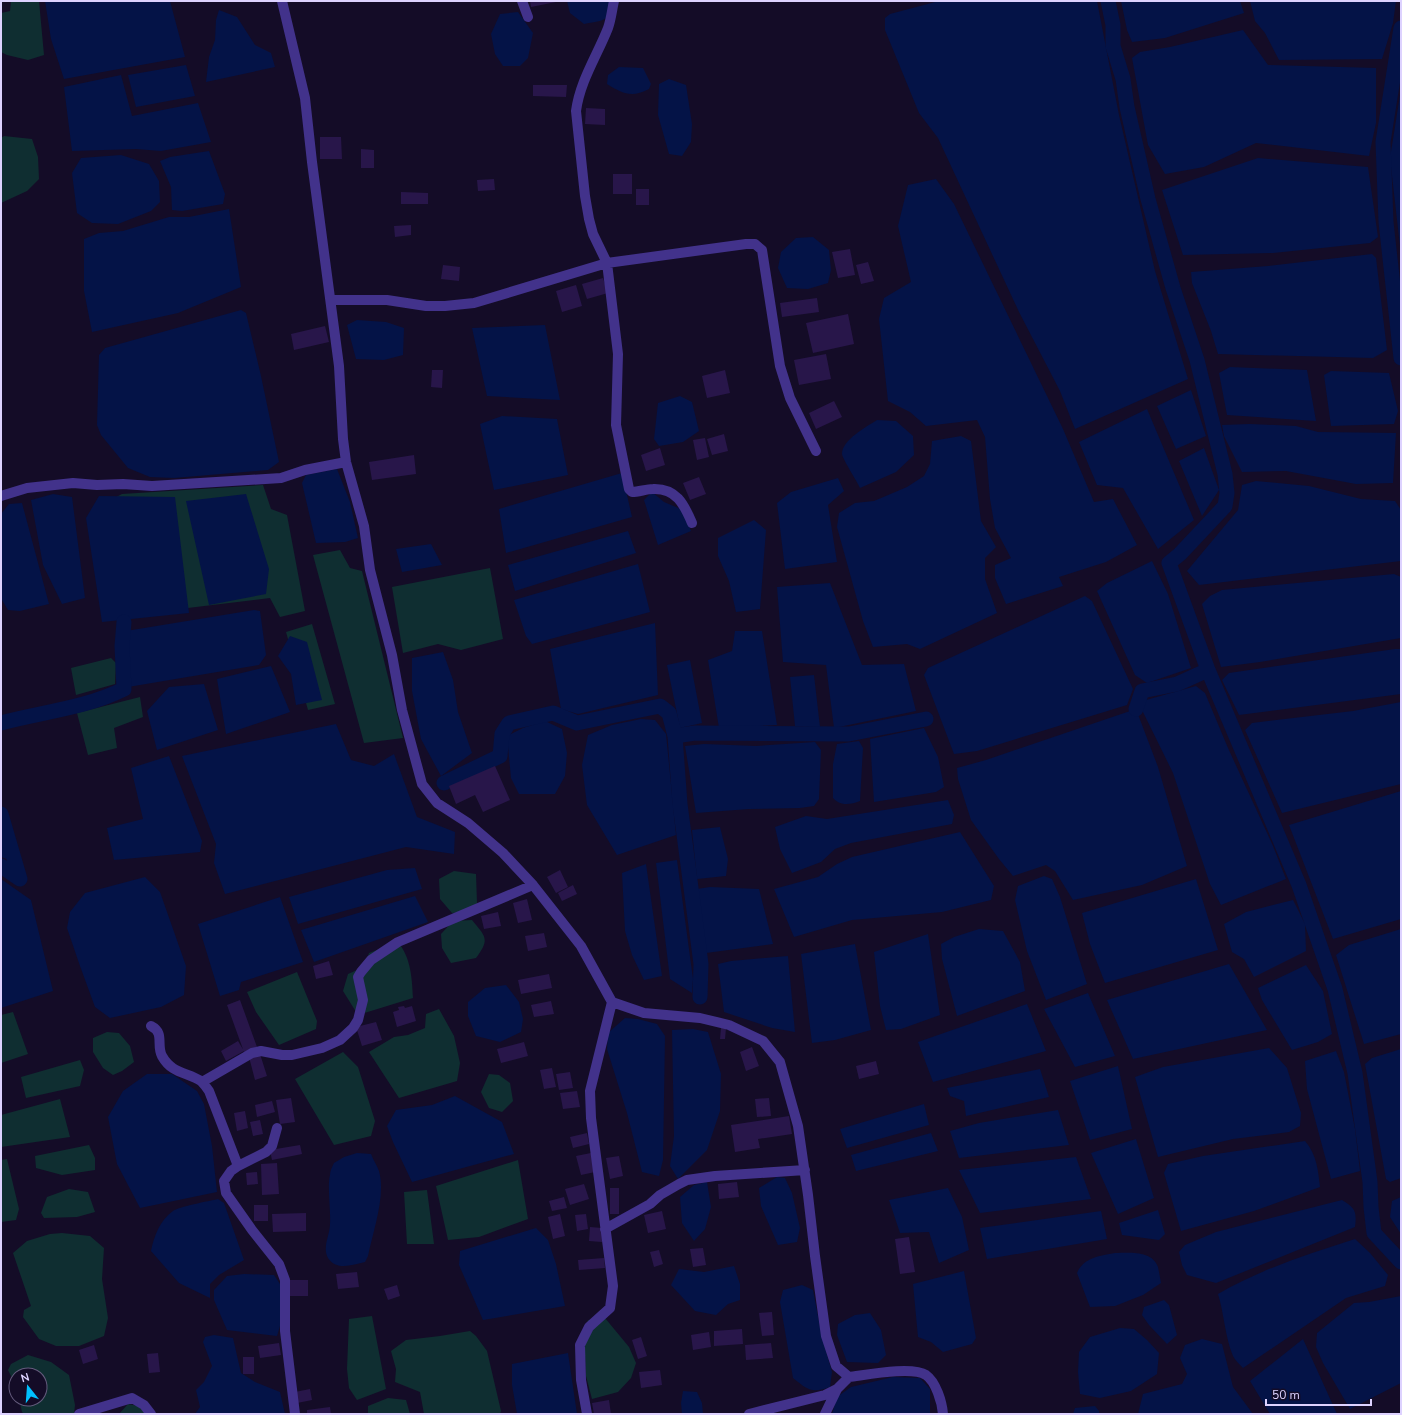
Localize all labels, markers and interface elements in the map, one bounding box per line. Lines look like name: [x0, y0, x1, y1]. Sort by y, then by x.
north arrow: [8, 1367, 48, 1407]
text: N: [19, 1370, 31, 1386]
scale bar: [1266, 1381, 1371, 1407]
text: 50 m: [1272, 1387, 1300, 1403]

